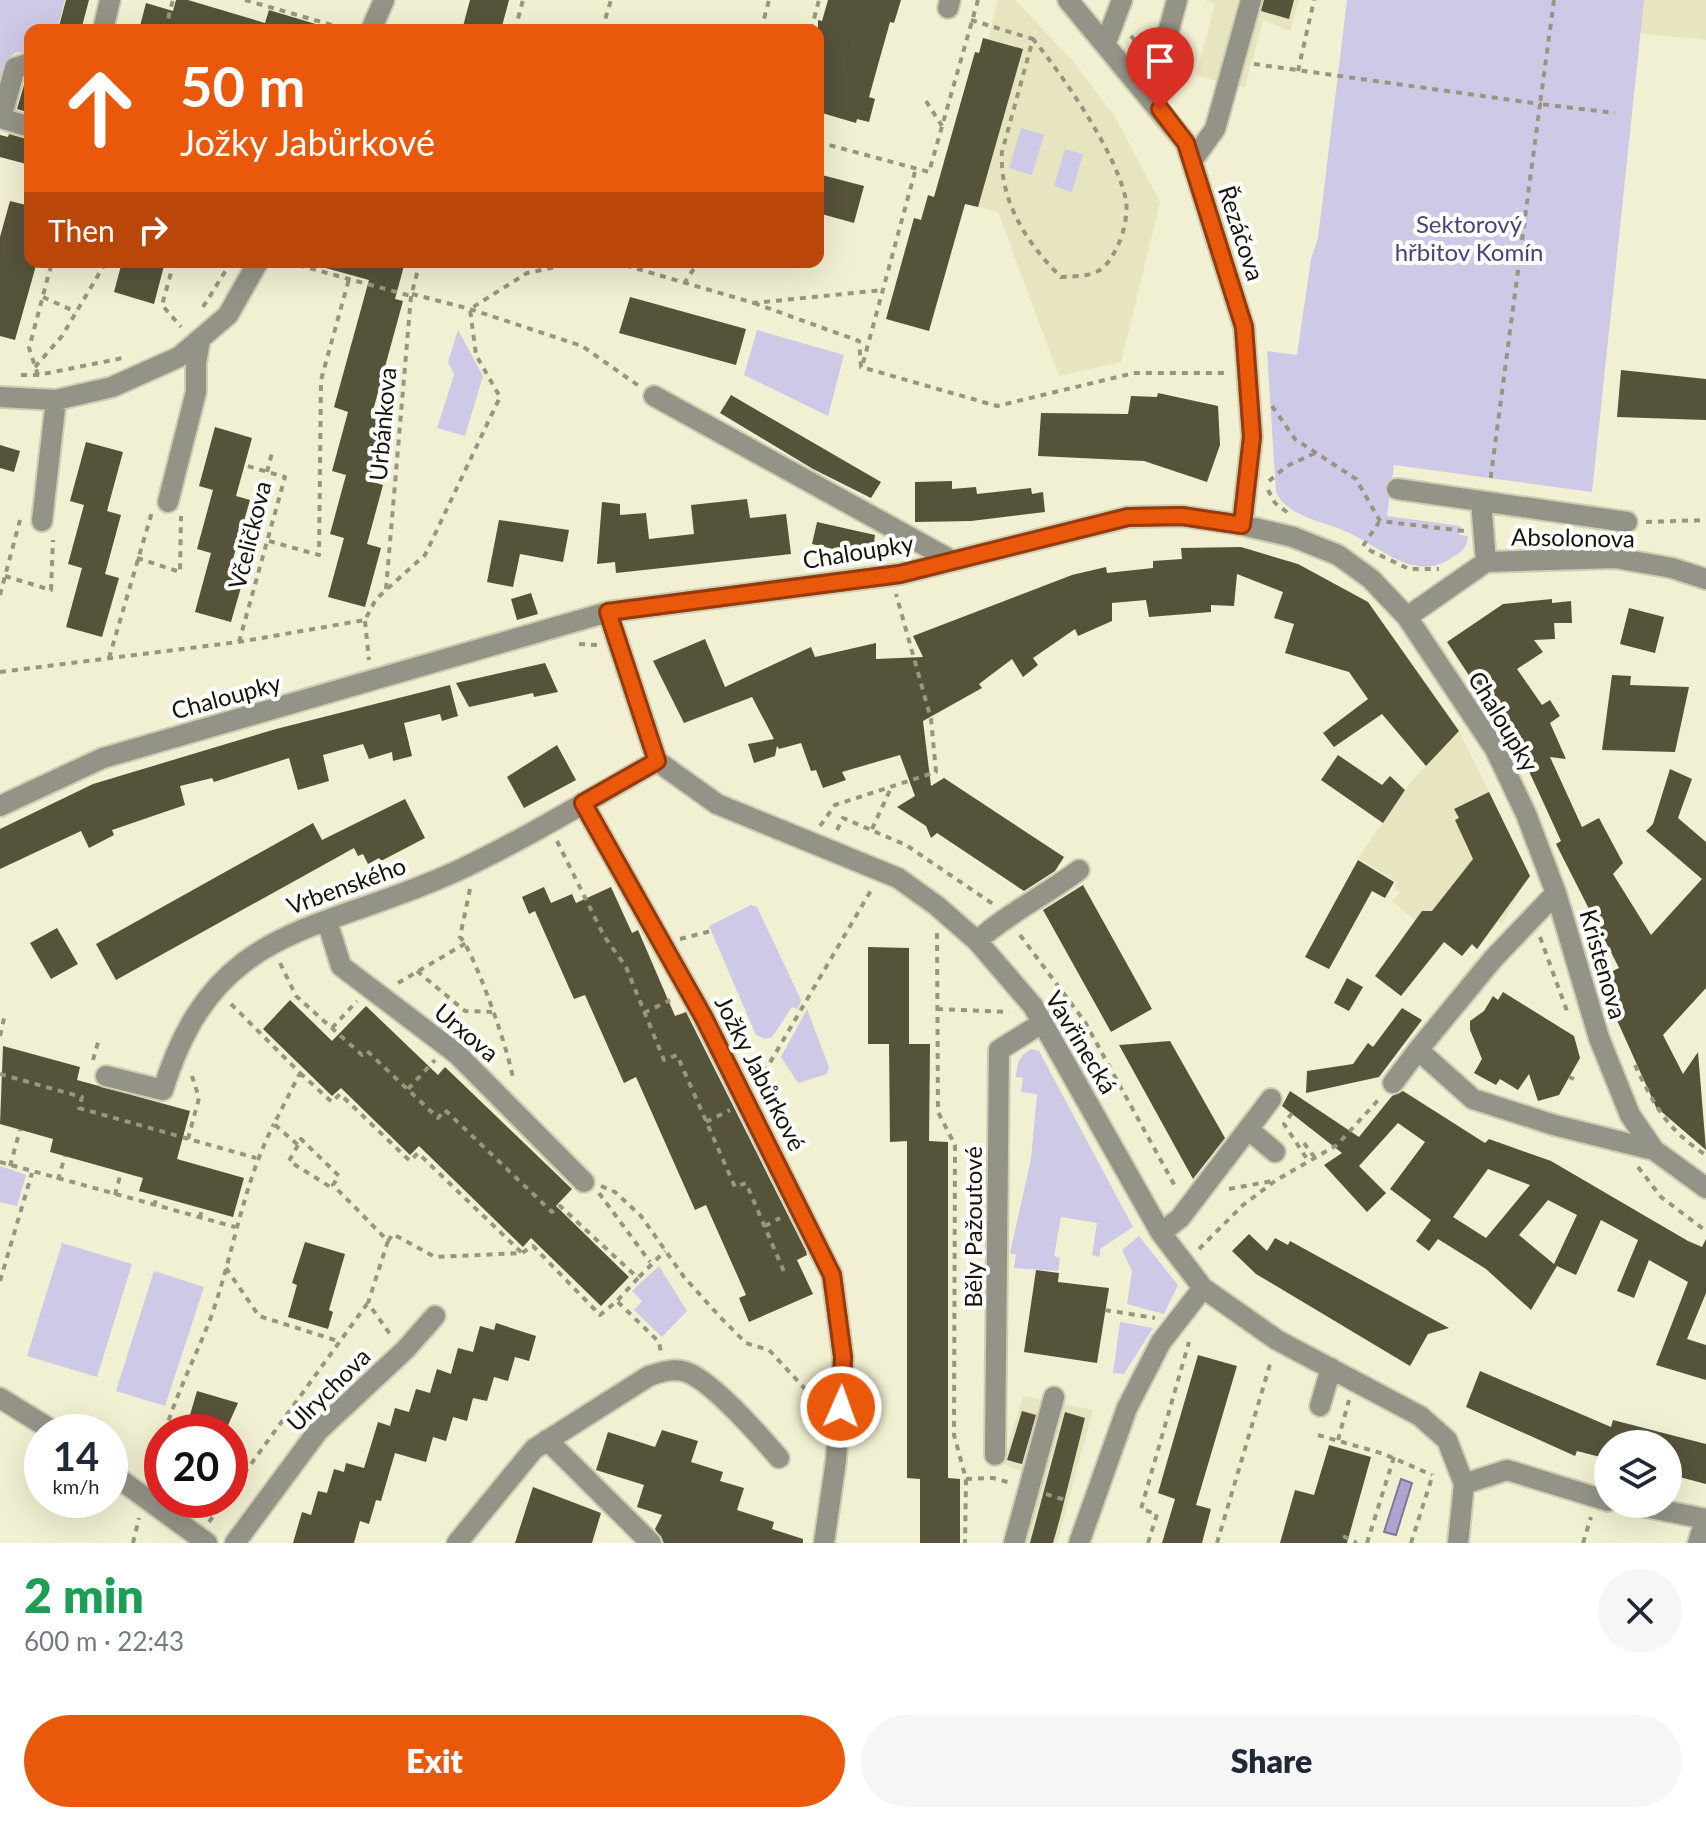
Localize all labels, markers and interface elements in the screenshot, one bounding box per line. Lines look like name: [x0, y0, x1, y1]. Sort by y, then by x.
pin: [1126, 27, 1194, 109]
icon: arrive: [1138, 39, 1182, 83]
text: 50 m: [180, 52, 305, 119]
icon: ahead: [48, 56, 152, 160]
text: Jožky Jabůrkové: [180, 120, 435, 164]
street label: Řezáčova: [1213, 182, 1271, 284]
icon: right: [131, 208, 175, 252]
park label: Sektorový hřbitov Komín: [1395, 209, 1543, 266]
text: Then: [48, 212, 115, 248]
street label: Urbánkova: [363, 366, 401, 482]
street label: Včeličkova: [222, 478, 276, 592]
street label: Absolonova: [1511, 521, 1635, 553]
street label: Chaloupky: [800, 528, 916, 574]
street label: Chaloupky: [1463, 666, 1546, 777]
street label: Chaloupky: [168, 667, 284, 725]
street label: Vrbenského: [282, 850, 410, 920]
street label: Kristenova: [1575, 906, 1633, 1022]
street label: Vavřinecká: [1040, 985, 1124, 1099]
street label: Jožky Jabůrkové: [709, 991, 813, 1155]
street label: Urxova: [429, 997, 505, 1067]
street label: Běly Pažoutové: [958, 1146, 987, 1308]
street label: Ulrychova: [280, 1341, 376, 1437]
position arrow: [799, 1365, 883, 1449]
speed limit sign: 20: [144, 1414, 248, 1518]
map controls: [1594, 1430, 1682, 1518]
button: layers: [1594, 1430, 1682, 1518]
text: 14: [53, 1432, 99, 1480]
text: km/h: [53, 1474, 99, 1498]
text: 2 min: [24, 1566, 144, 1623]
button: close: [1598, 1569, 1682, 1653]
text: 600 m · 22:43: [24, 1625, 184, 1657]
button: Exit: [24, 1715, 845, 1807]
button: Share: [861, 1715, 1682, 1807]

